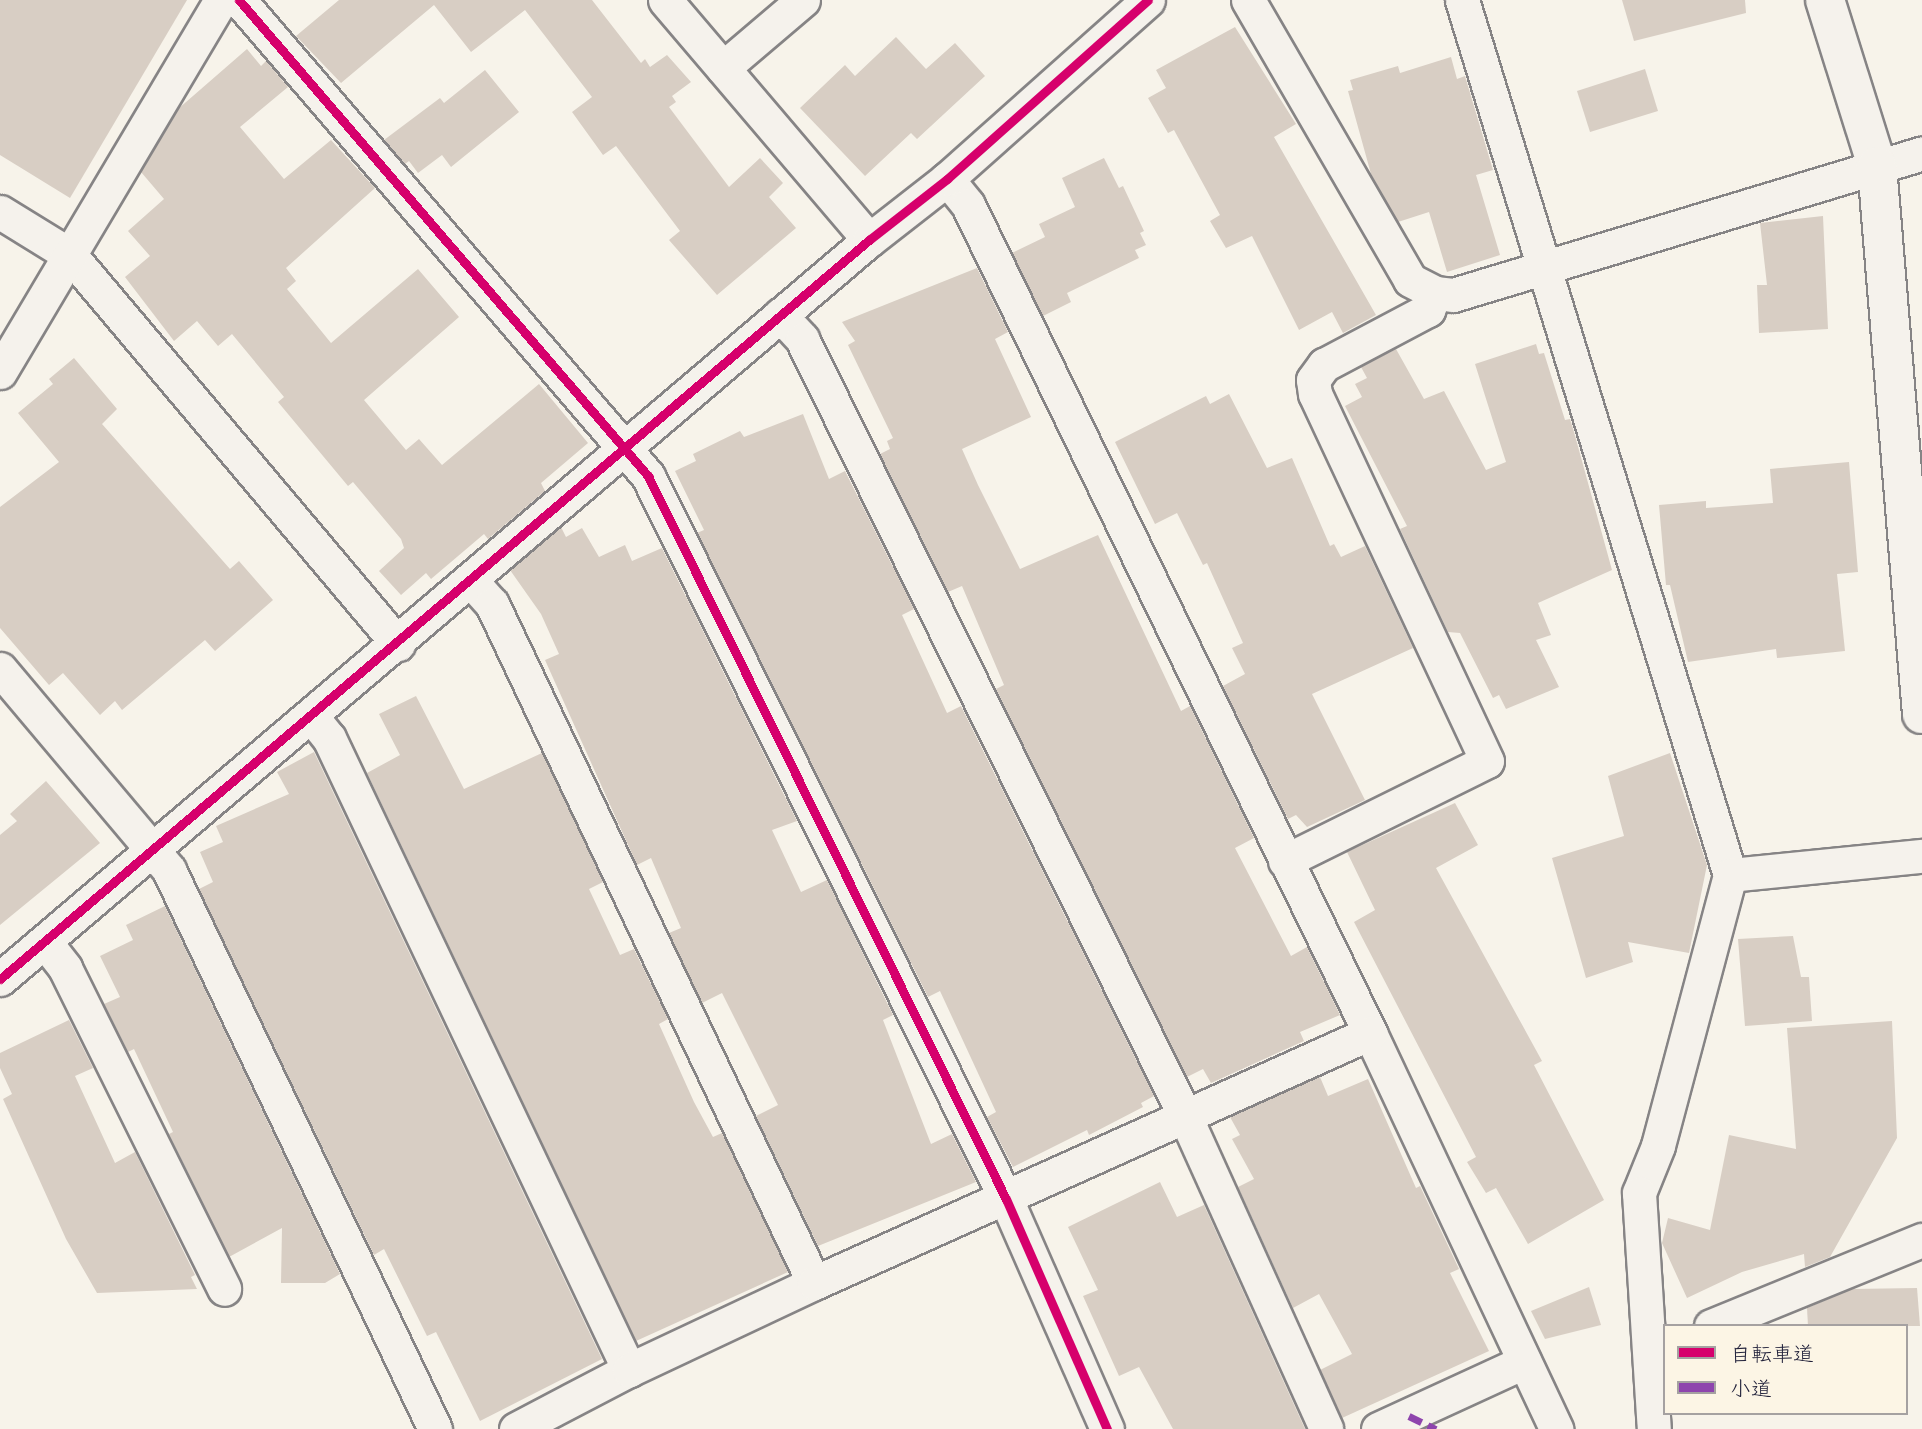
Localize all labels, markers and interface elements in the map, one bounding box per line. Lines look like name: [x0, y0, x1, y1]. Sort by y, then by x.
legend: [1663, 1324, 1908, 1415]
text: 自転車道: [1730, 1340, 1814, 1368]
text: 小道: [1730, 1375, 1772, 1403]

